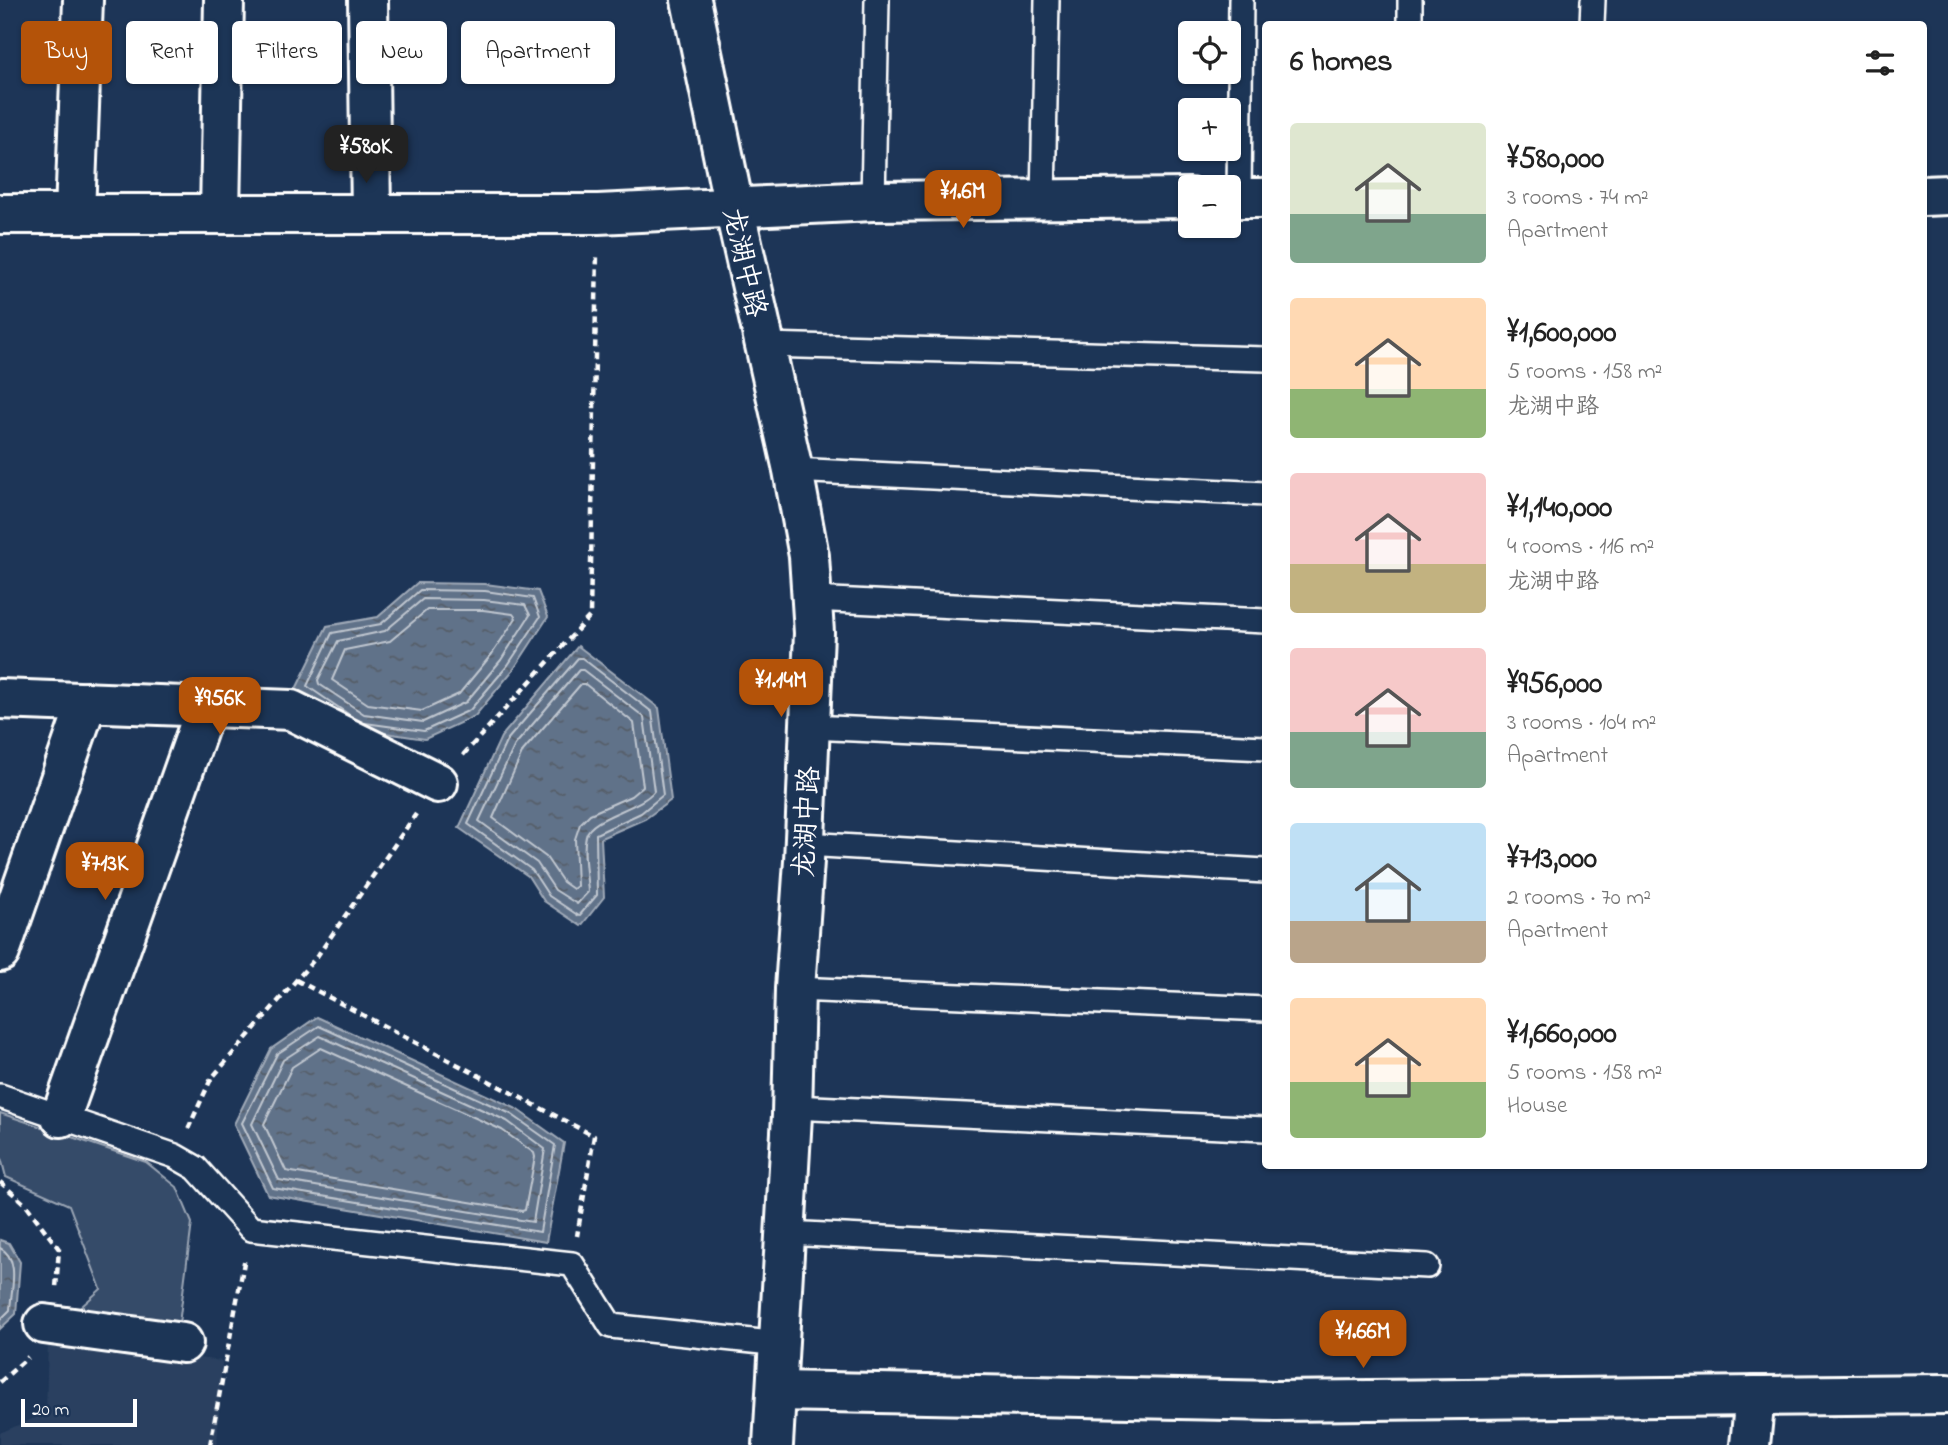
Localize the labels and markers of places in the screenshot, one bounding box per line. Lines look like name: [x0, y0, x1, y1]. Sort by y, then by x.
pin: ¥580K: [317, 125, 415, 185]
pin: ¥1.6M: [914, 170, 1012, 230]
pin: ¥1.14M: [724, 660, 838, 719]
pin: ¥956K: [171, 678, 269, 737]
pin: ¥713K: [56, 842, 154, 902]
pin: ¥1.66M: [1306, 1310, 1420, 1370]

